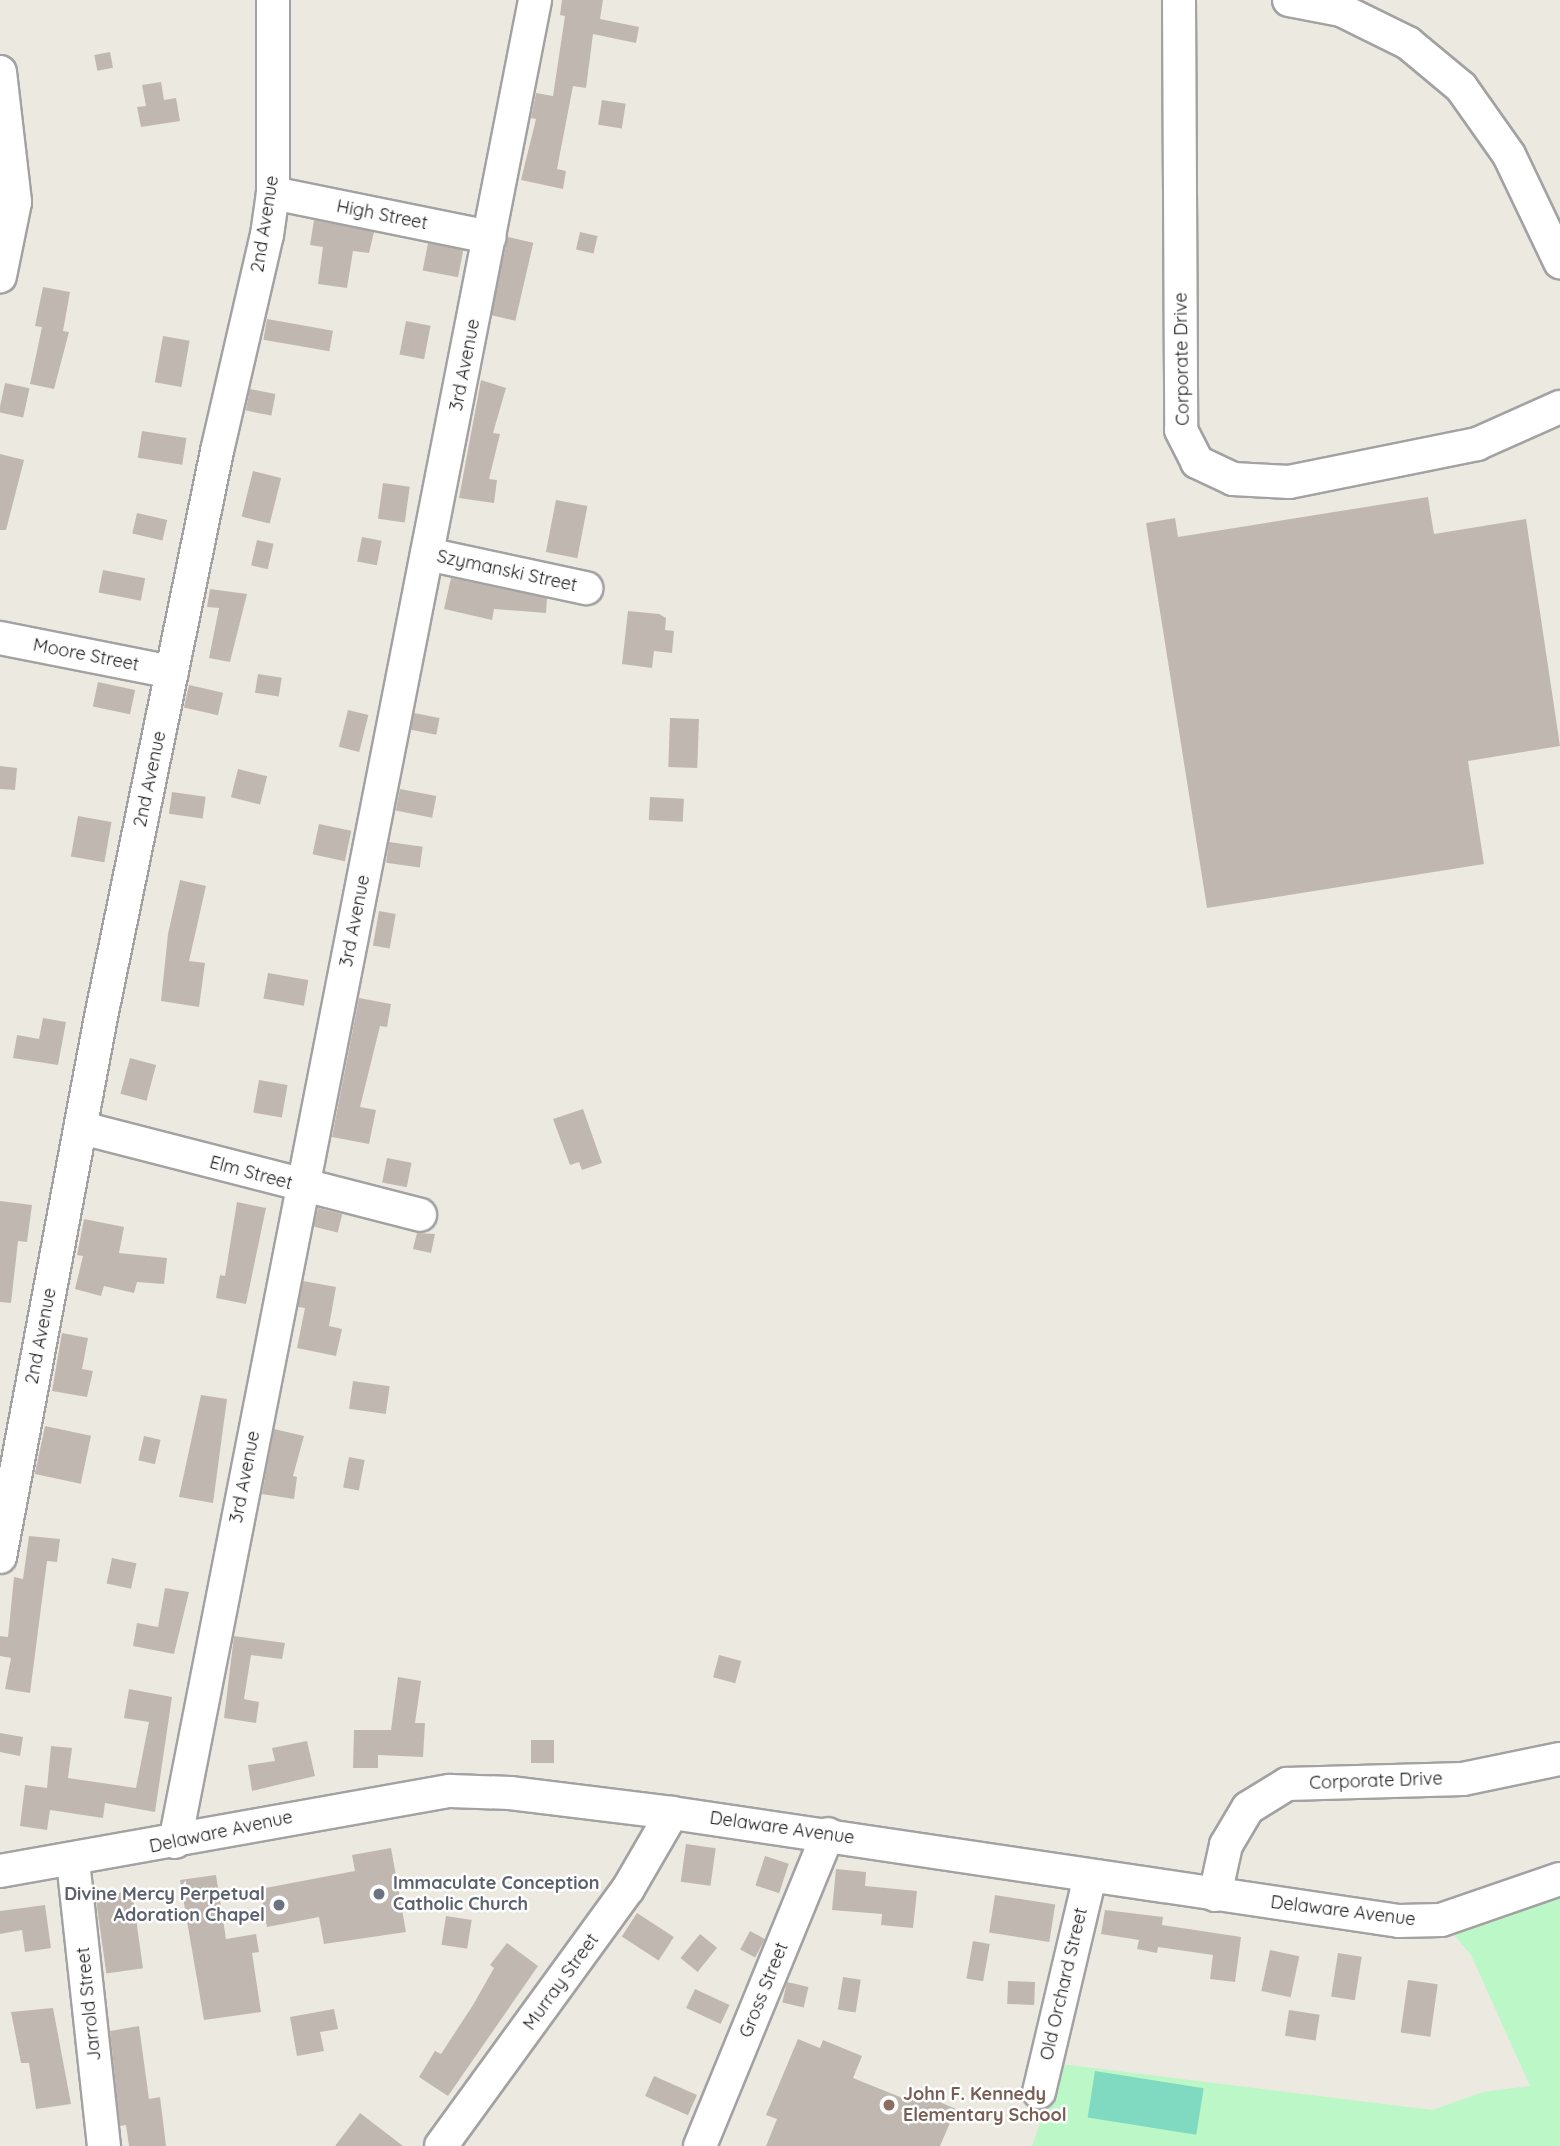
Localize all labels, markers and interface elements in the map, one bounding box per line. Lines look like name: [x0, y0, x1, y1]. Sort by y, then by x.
street label: 2nd Avenue: [247, 174, 283, 274]
street label: High Street: [335, 196, 429, 234]
street label: Corporate Drive: [1170, 292, 1194, 426]
street label: 3rd Avenue: [445, 317, 485, 413]
street label: Szymanski Street: [435, 546, 579, 596]
street label: Moore Street: [31, 634, 141, 676]
street label: 2nd Avenue: [129, 729, 171, 829]
street label: 3rd Avenue: [335, 873, 375, 969]
street label: Elm Street: [207, 1152, 295, 1194]
street label: 2nd Avenue: [21, 1286, 61, 1386]
street label: 3rd Avenue: [225, 1429, 265, 1525]
street label: Corporate Drive: [1309, 1768, 1443, 1794]
street label: Delaware Avenue: [147, 1806, 295, 1858]
street label: Delaware Avenue: [708, 1807, 856, 1849]
place label: Immaculate Conception Catholic Church: [393, 1873, 600, 1916]
place label: Divine Mercy Perpetual Adoration Chapel: [64, 1884, 265, 1926]
marker: Immaculate Conception Catholic Church: [371, 1886, 387, 1902]
street label: Delaware Avenue: [1269, 1891, 1417, 1931]
marker: Divine Mercy Perpetual Adoration Chapel: [271, 1897, 287, 1913]
street label: Old Orchard Street: [1036, 1906, 1092, 2062]
street label: Murray Street: [519, 1930, 603, 2034]
street label: Gross Street: [735, 1939, 793, 2041]
street label: Jarrold Street: [72, 1946, 106, 2062]
place label: John F. Kennedy Elementary School: [903, 2084, 1067, 2126]
marker: John F. Kennedy Elementary School: [881, 2097, 897, 2113]

